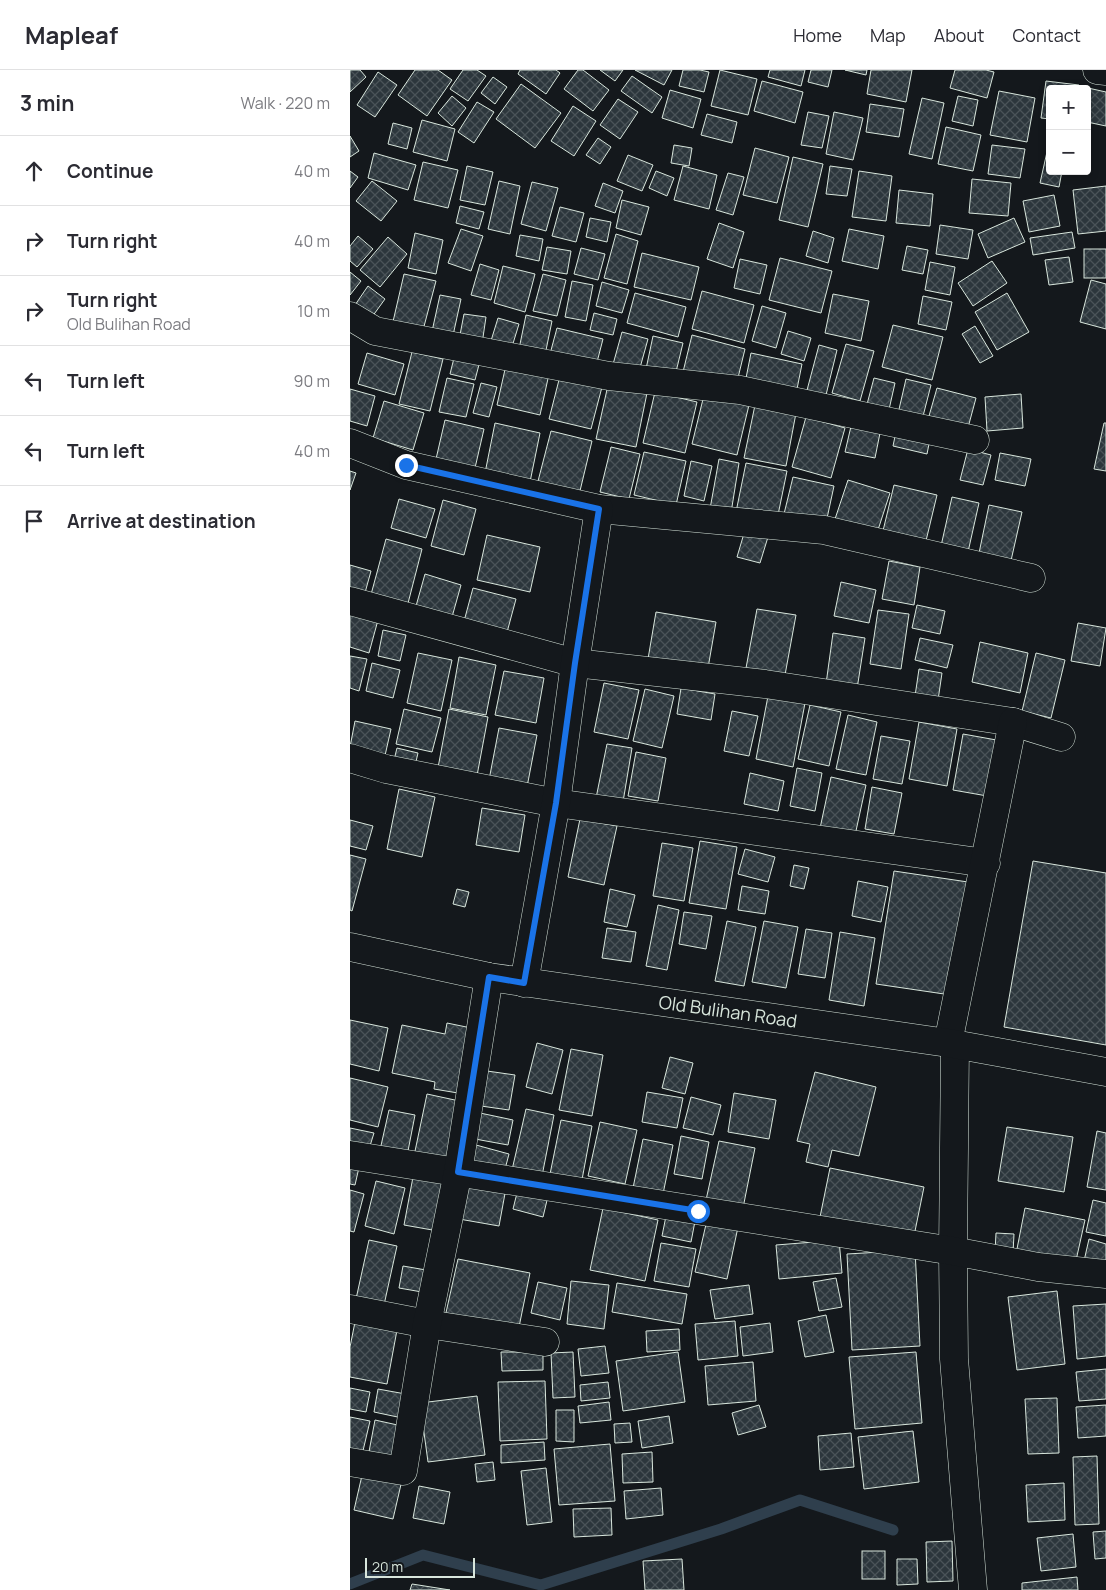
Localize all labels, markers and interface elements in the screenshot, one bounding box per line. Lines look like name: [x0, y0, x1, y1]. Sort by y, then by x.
text: Mapleaf: [25, 18, 118, 51]
text: Home: [793, 23, 842, 47]
text: Map: [870, 23, 906, 47]
text: About: [934, 23, 984, 47]
text: Contact: [1012, 23, 1081, 47]
map controls: [1046, 85, 1091, 175]
button: +: [1046, 85, 1091, 130]
text: 3 min: [20, 89, 74, 117]
text: Walk · 220 m: [240, 92, 330, 114]
button: −: [1046, 130, 1091, 175]
icon: ahead: [20, 157, 48, 185]
text: Continue: [67, 158, 153, 184]
text: 40 m: [294, 160, 330, 182]
icon: right: [20, 227, 48, 255]
text: Turn right: [67, 228, 157, 254]
text: 40 m: [294, 230, 330, 252]
text: Turn right: [67, 287, 157, 313]
icon: right: [20, 297, 48, 325]
text: 10 m: [297, 300, 330, 322]
text: Old Bulihan Road: [67, 313, 191, 335]
icon: left: [20, 367, 48, 395]
text: Turn left: [67, 368, 145, 394]
text: 90 m: [294, 370, 330, 392]
icon: left: [20, 437, 48, 465]
text: Turn left: [67, 438, 145, 464]
text: 40 m: [294, 440, 330, 462]
route end: [395, 454, 418, 477]
icon: arrive: [20, 507, 48, 535]
text: Arrive at destination: [67, 508, 256, 534]
street label: Old Bulihan Road: [657, 989, 799, 1033]
route start: [687, 1200, 710, 1223]
scale bar: [365, 1555, 475, 1578]
text: 20 m: [372, 1557, 403, 1576]

